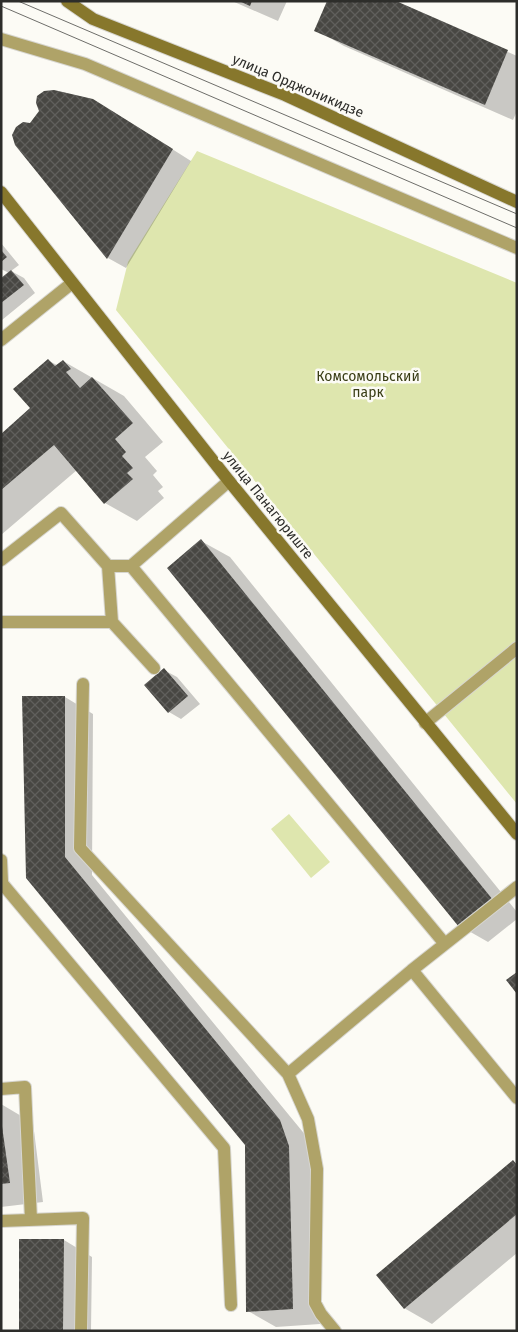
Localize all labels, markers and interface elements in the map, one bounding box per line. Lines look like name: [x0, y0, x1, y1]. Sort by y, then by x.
street label: улица Орджоникидзе: [230, 51, 366, 121]
park label: Комсомольский парк: [316, 368, 420, 401]
street label: улица Панагюриште: [219, 448, 317, 562]

